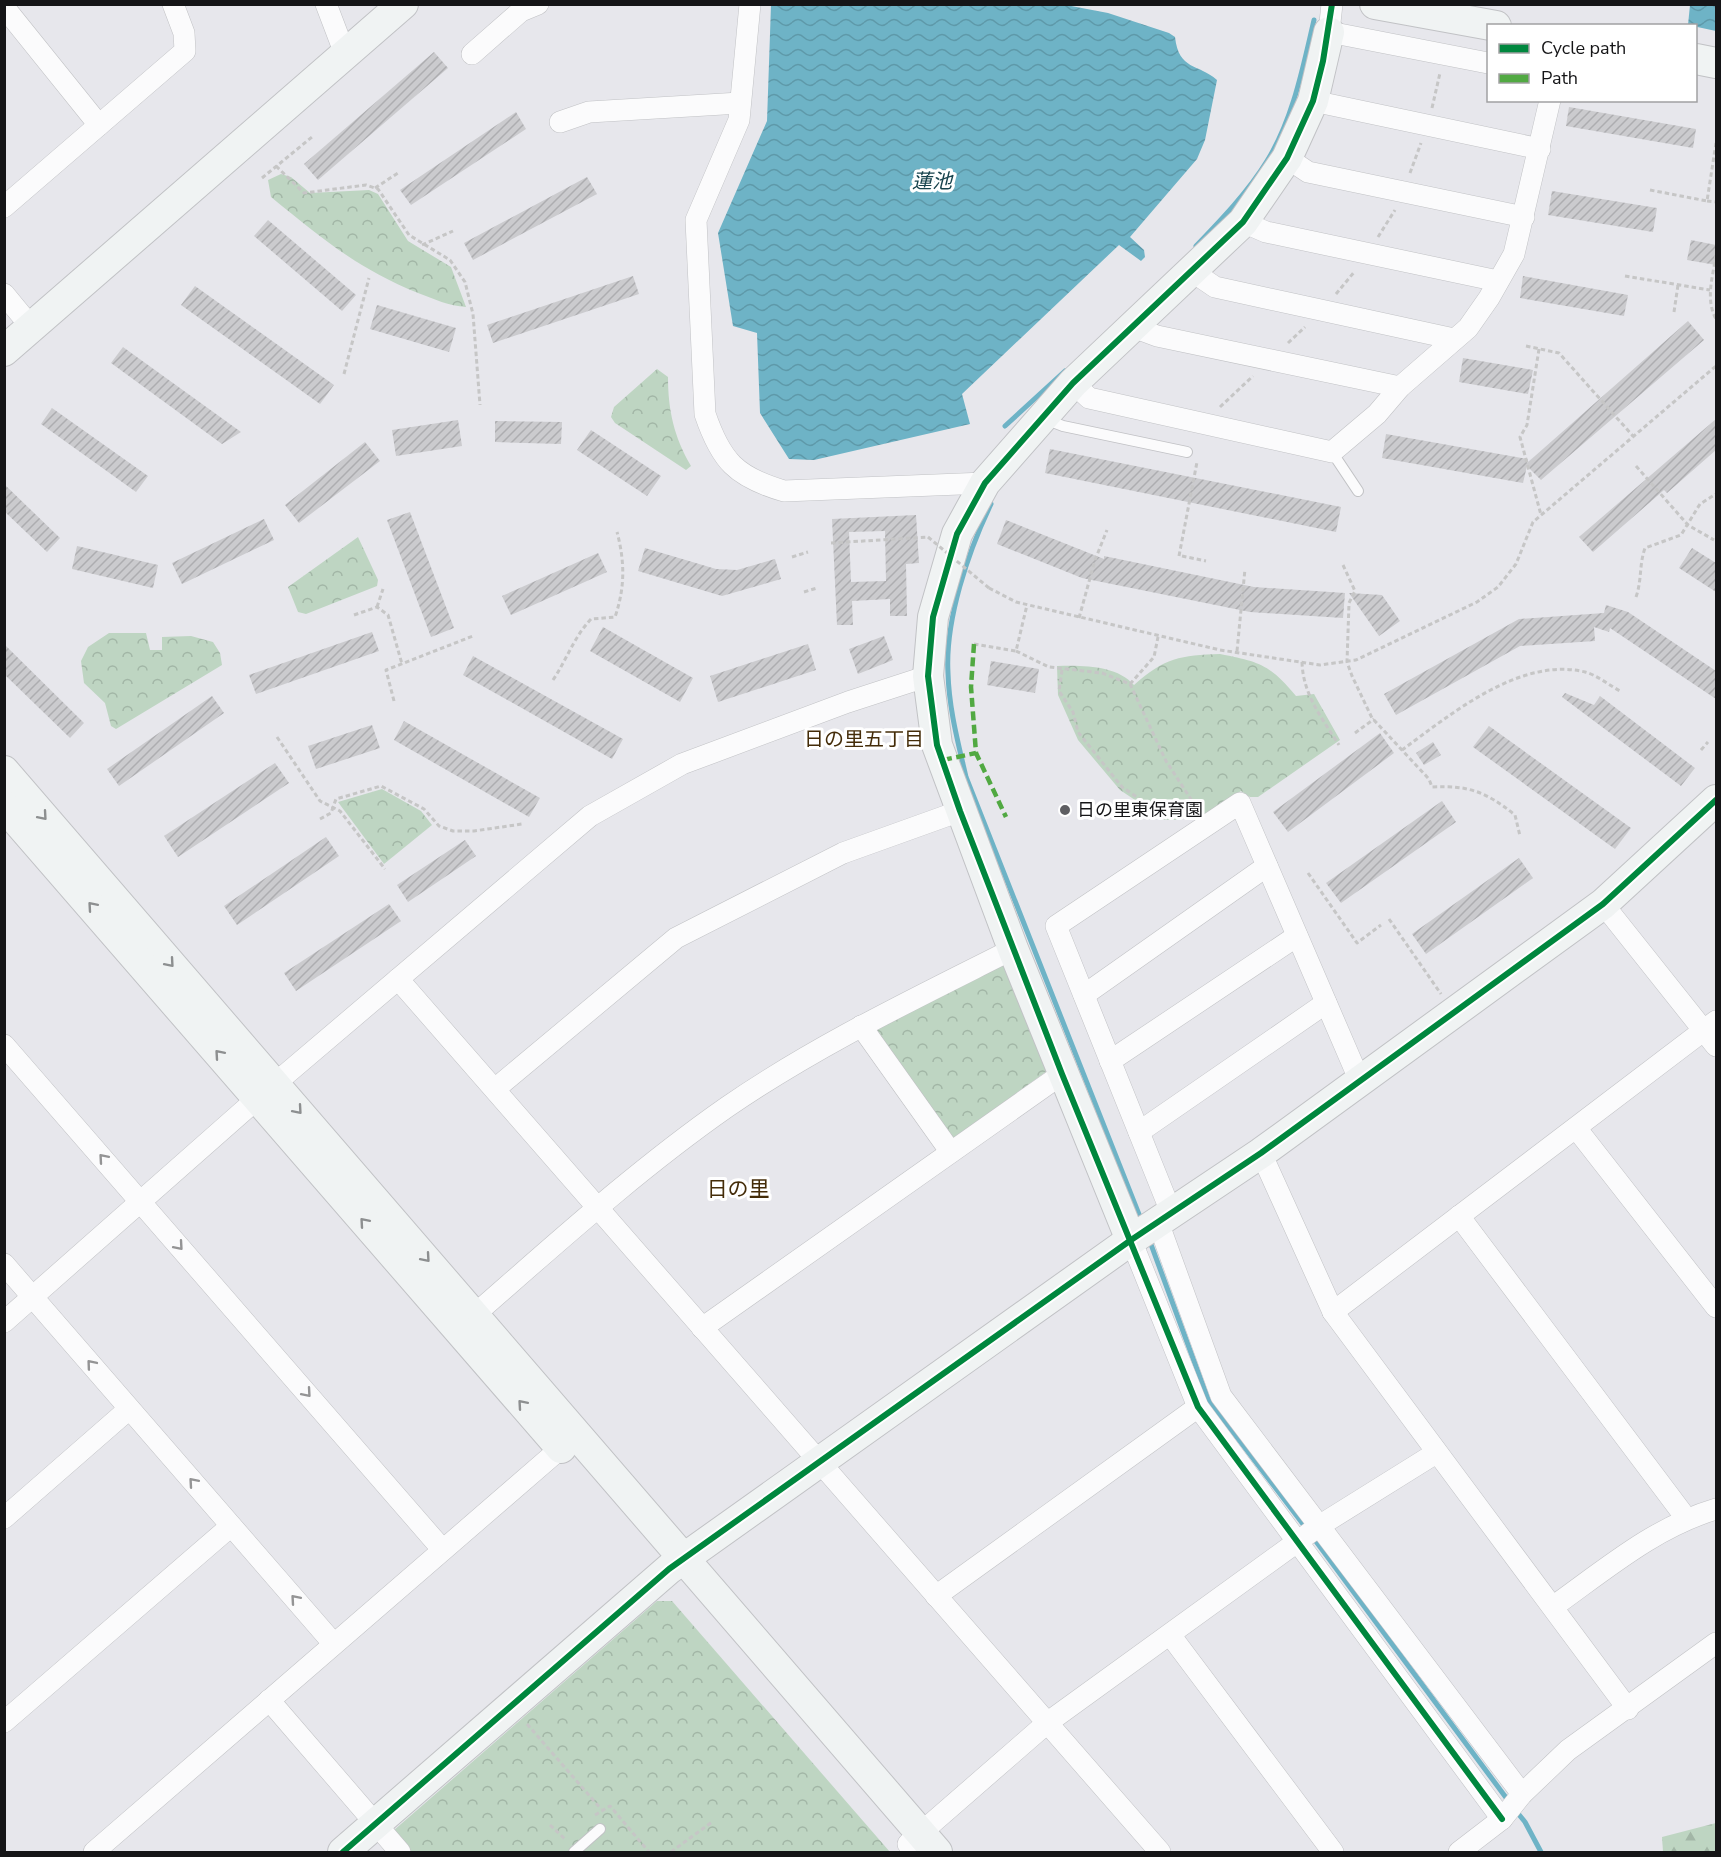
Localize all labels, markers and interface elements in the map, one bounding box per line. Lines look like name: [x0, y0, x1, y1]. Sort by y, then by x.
legend: [1487, 24, 1697, 102]
text: Cycle path: [1541, 36, 1626, 60]
text: Path: [1541, 66, 1578, 90]
water label: 蓮池: [912, 168, 954, 195]
district label: 日の里五丁目: [804, 726, 924, 753]
place label: 日の里東保育園: [1077, 798, 1203, 822]
marker: 日の里東保育園: [1058, 803, 1072, 817]
one-way arrow: [36, 809, 47, 820]
one-way arrow: [88, 902, 99, 913]
one-way arrow: [163, 956, 174, 967]
one-way arrow: [215, 1050, 226, 1061]
one-way arrow: [291, 1103, 302, 1114]
one-way arrow: [99, 1154, 110, 1165]
district label: 日の里: [707, 1175, 770, 1203]
one-way arrow: [361, 1218, 372, 1229]
one-way arrow: [172, 1239, 183, 1250]
one-way arrow: [418, 1251, 429, 1262]
one-way arrow: [87, 1360, 98, 1371]
one-way arrow: [300, 1386, 311, 1397]
one-way arrow: [519, 1400, 530, 1411]
one-way arrow: [189, 1478, 200, 1489]
one-way arrow: [291, 1595, 302, 1606]

